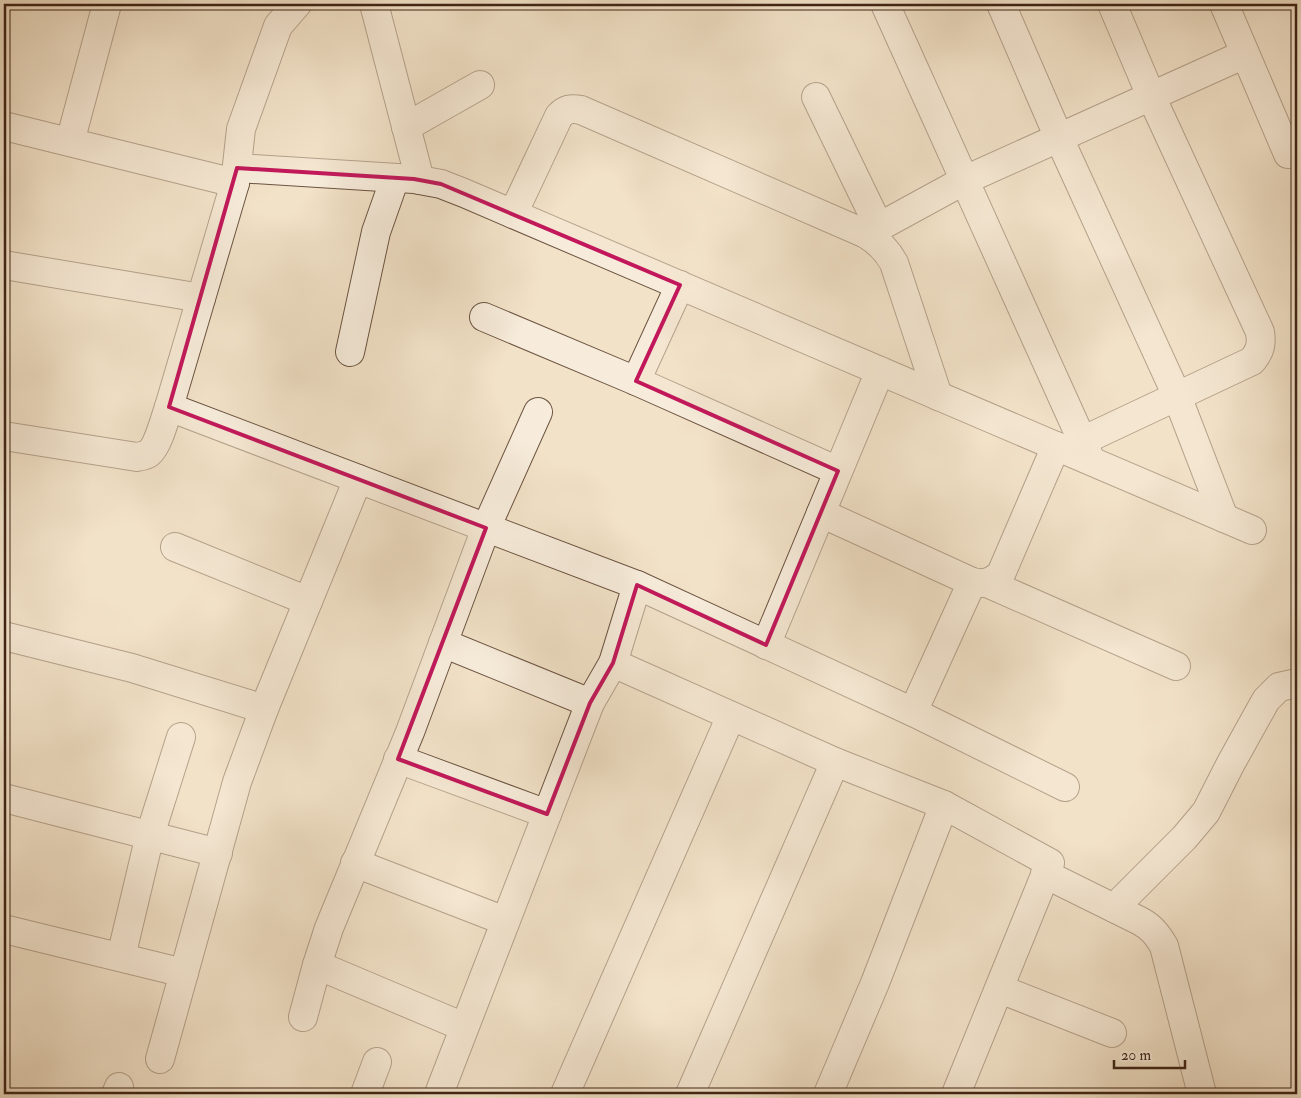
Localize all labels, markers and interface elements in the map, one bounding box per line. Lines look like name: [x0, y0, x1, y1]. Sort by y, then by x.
scale bar: [1114, 1038, 1185, 1070]
text: 20 m: [1121, 1046, 1151, 1065]

